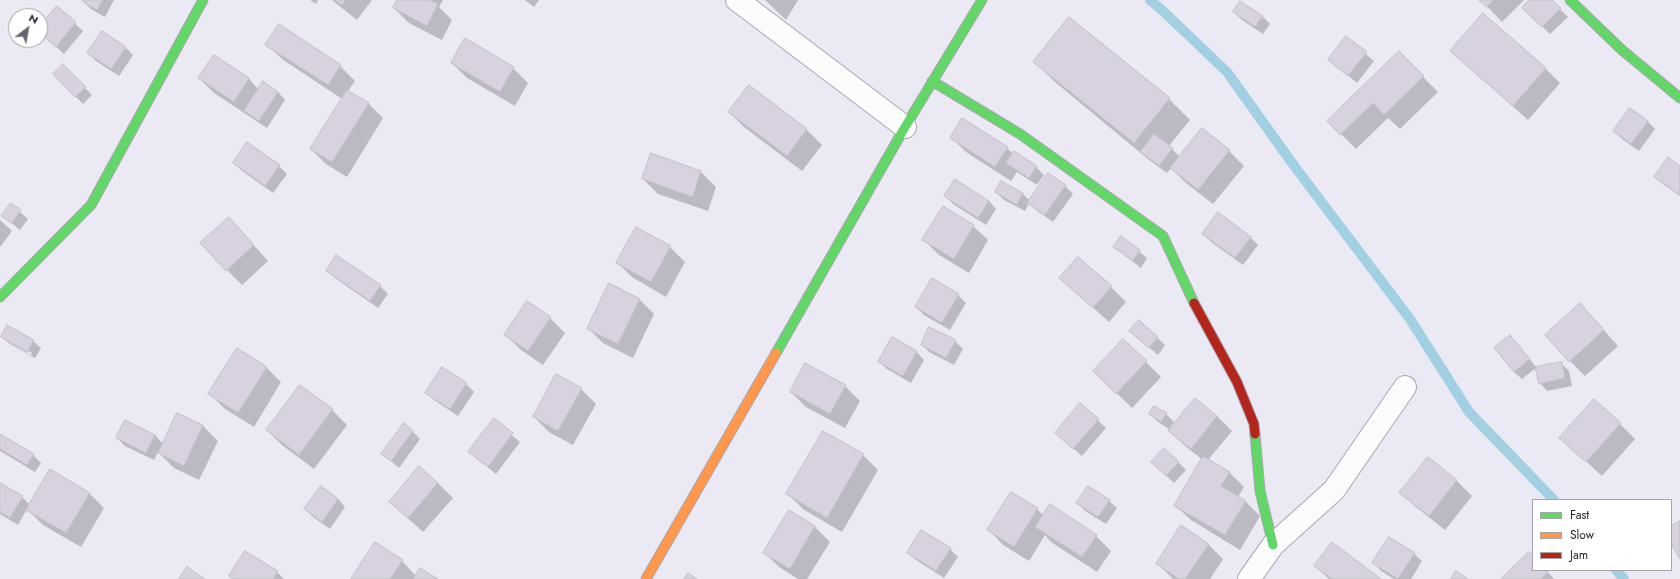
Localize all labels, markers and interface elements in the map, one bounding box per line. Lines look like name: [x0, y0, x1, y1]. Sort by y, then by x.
north arrow: [8, 8, 48, 48]
text: N: [26, 9, 42, 28]
legend: [1532, 499, 1672, 571]
text: Fast: [1570, 506, 1589, 524]
text: Slow: [1570, 526, 1594, 544]
text: Jam: [1570, 546, 1588, 564]

